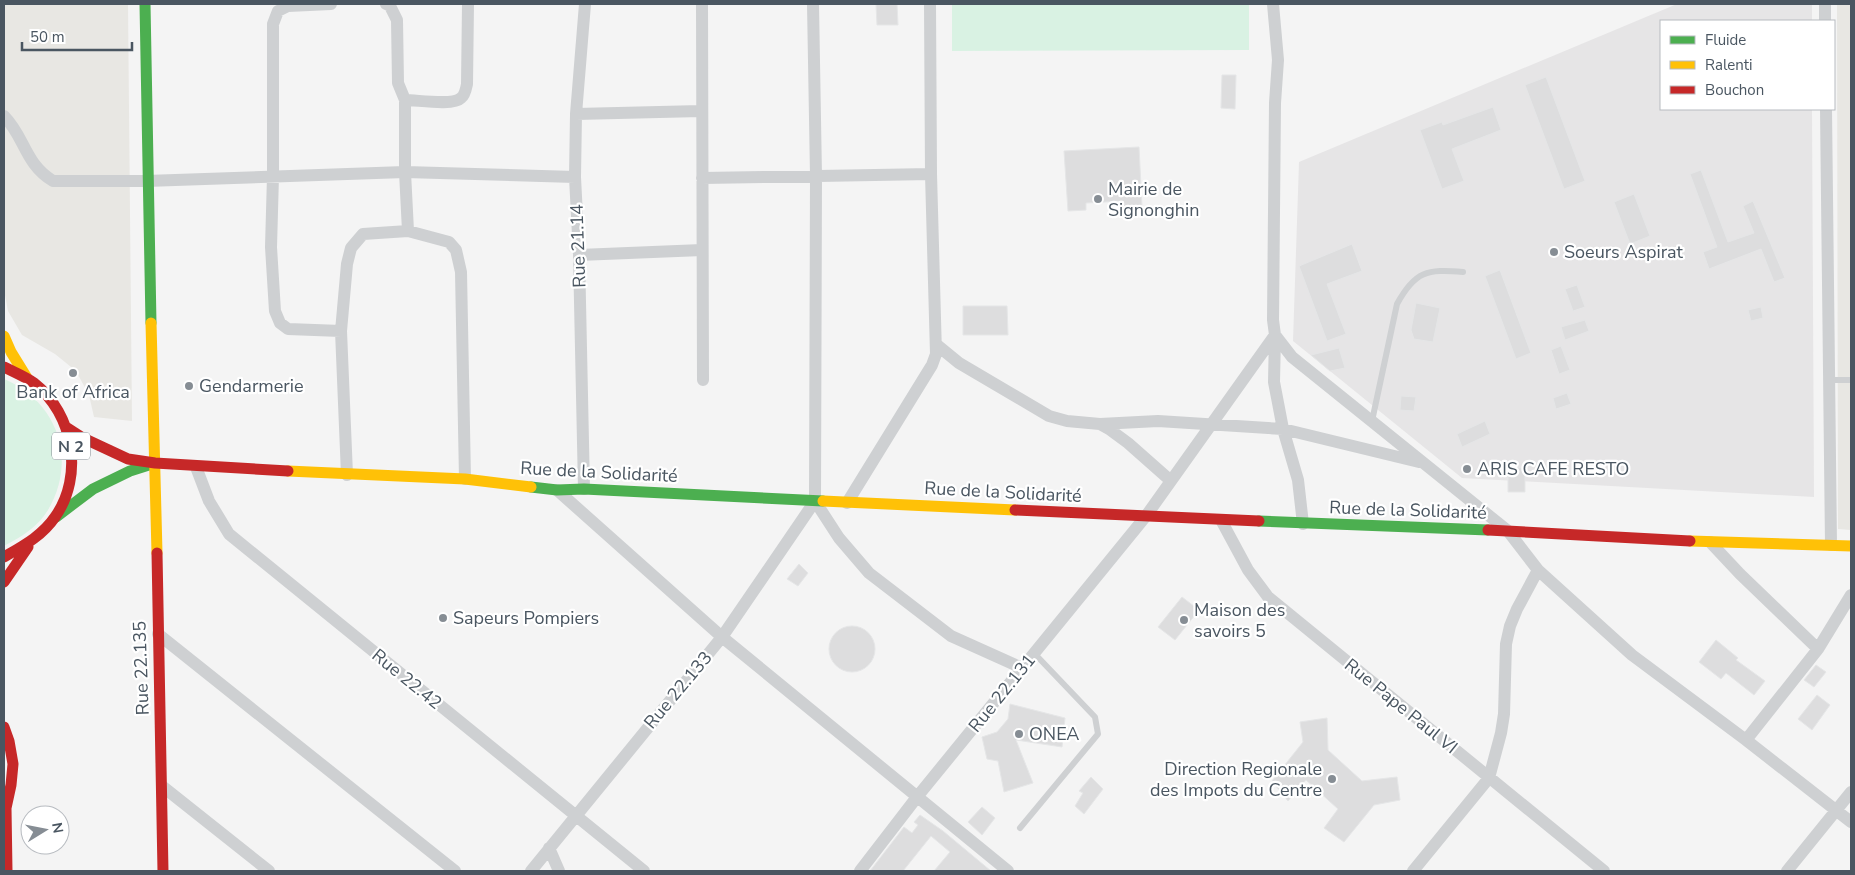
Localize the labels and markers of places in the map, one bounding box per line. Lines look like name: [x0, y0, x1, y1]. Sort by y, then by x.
place label: Mairie de Signonghin: [1108, 177, 1199, 222]
marker: Mairie de Signonghin: [1092, 193, 1104, 205]
place label: Soeurs Aspirat: [1564, 240, 1684, 264]
marker: Soeurs Aspirat: [1548, 246, 1560, 258]
marker: Bank of Africa: [67, 367, 79, 379]
place label: Gendarmerie: [199, 374, 304, 398]
place label: Bank of Africa: [16, 380, 130, 404]
marker: Gendarmerie: [183, 380, 195, 392]
place label: ARIS CAFE RESTO: [1477, 457, 1629, 481]
marker: ARIS CAFE RESTO: [1461, 463, 1473, 475]
place label: Maison des savoirs 5: [1194, 598, 1285, 643]
place label: Sapeurs Pompiers: [453, 606, 599, 630]
marker: Sapeurs Pompiers: [437, 612, 449, 624]
marker: Maison des savoirs 5: [1178, 614, 1190, 626]
place label: ONEA: [1029, 722, 1080, 746]
marker: ONEA: [1013, 728, 1025, 740]
place label: Direction Regionale des Impots du Centre: [1150, 757, 1322, 802]
marker: Direction Regionale des Impots du Centre: [1326, 773, 1338, 785]

